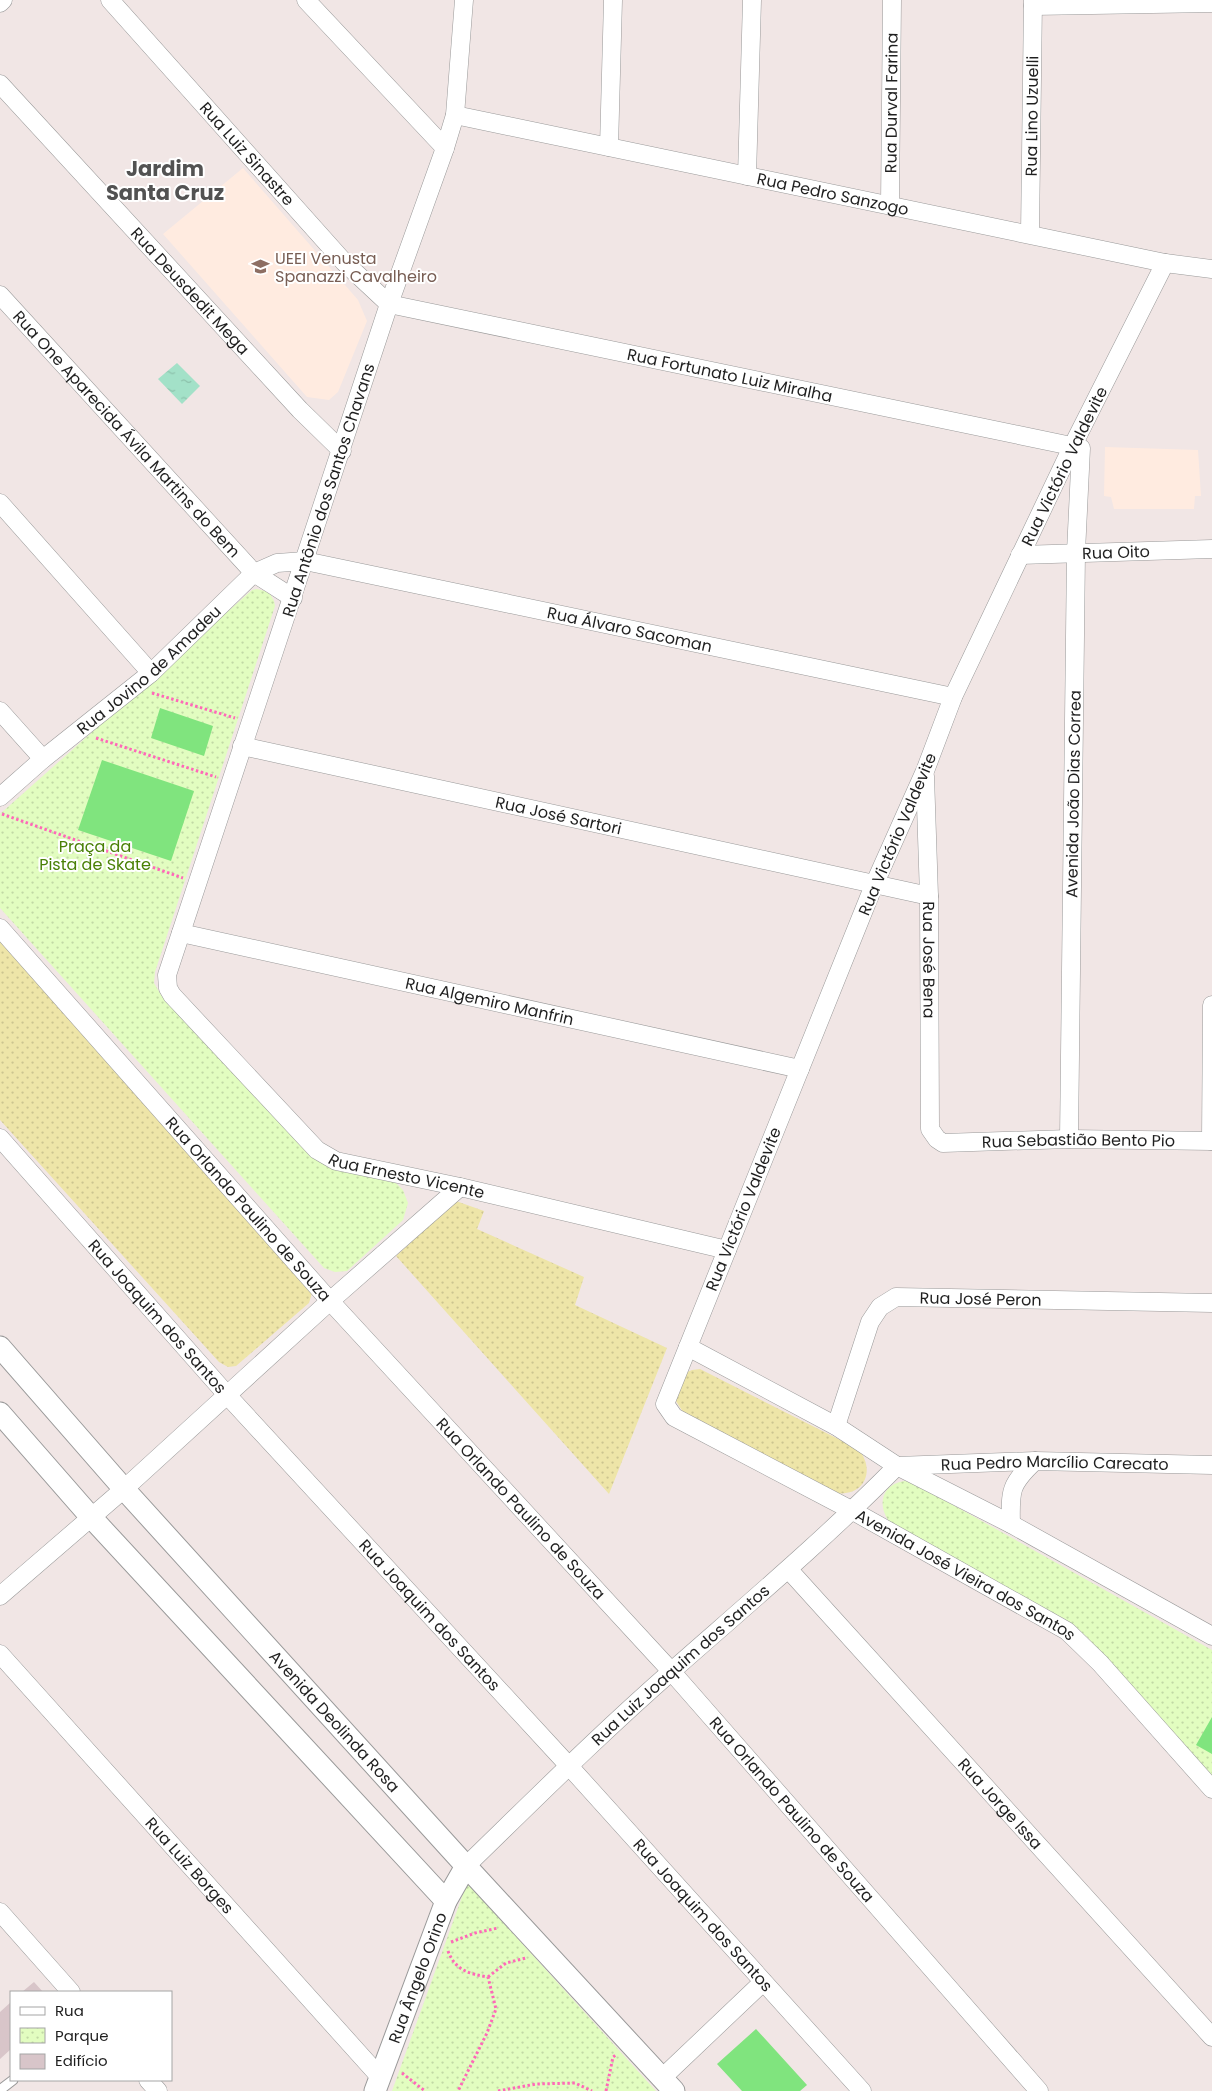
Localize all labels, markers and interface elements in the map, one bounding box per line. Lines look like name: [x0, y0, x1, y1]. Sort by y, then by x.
street label: Rua Durval Farina: [879, 33, 904, 173]
street label: Rua Lino Uzuelli: [1020, 55, 1044, 177]
street label: Rua Luiz Sinastre: [194, 97, 300, 211]
district label: Jardim Santa Cruz: [106, 154, 224, 207]
street label: Rua Pedro Sanzogo: [755, 167, 911, 221]
street label: Rua Deusdedit Mega: [125, 222, 255, 360]
place label: UEEI Venusta Spanazzi Cavalheiro: [275, 247, 437, 288]
school or university icon: UEEI Venusta Spanazzi Cavalheiro: [251, 257, 271, 277]
street label: Rua One Aparecida Ávila Martins do Bem: [7, 305, 245, 563]
street label: Rua Fortunato Luiz Miralha: [625, 343, 834, 408]
street label: Rua Antônio dos Santos Chavans: [277, 360, 380, 620]
street label: Rua Victório Valdevite: [1016, 382, 1113, 550]
street label: Rua Oito: [1082, 540, 1150, 565]
street label: Rua Jovino de Amadeu: [72, 600, 226, 740]
street label: Rua Álvaro Sacoman: [545, 601, 714, 658]
street label: Avenida João Dias Correa: [1060, 690, 1087, 898]
street label: Rua Victório Valdevite: [853, 749, 942, 919]
street label: Rua José Sartori: [493, 791, 624, 841]
park label: Praça da Pista de Skate: [39, 835, 151, 876]
street label: Rua José Bena: [917, 901, 941, 1019]
street label: Rua Algemiro Manfrin: [403, 972, 576, 1031]
street label: Rua Orlando Paulino de Souza: [160, 1112, 336, 1307]
street label: Rua Victório Valdevite: [700, 1124, 787, 1295]
street label: Rua Sebastião Bento Pio: [981, 1128, 1175, 1154]
street label: Rua Ernesto Vicente: [324, 1148, 487, 1204]
street label: Rua Joaquim dos Santos: [83, 1234, 232, 1399]
street label: Rua José Peron: [919, 1286, 1042, 1312]
street label: Rua Orlando Paulino de Souza: [431, 1413, 611, 1605]
street label: Rua Pedro Marcílio Carecato: [940, 1450, 1169, 1476]
street label: Avenida José Vieira dos Santos: [851, 1504, 1081, 1646]
street label: Rua Joaquim dos Santos: [353, 1534, 505, 1696]
street label: Rua Luiz Joaquim dos Santos: [586, 1579, 775, 1751]
street label: Avenida Deolinda Rosa: [264, 1645, 405, 1798]
street label: Rua Orlando Paulino de Souza: [704, 1712, 880, 1907]
street label: Rua Jorge Issa: [953, 1753, 1048, 1855]
street label: Rua Luiz Borges: [140, 1812, 239, 1919]
street label: Rua Joaquim dos Santos: [628, 1834, 778, 1997]
street label: Rua Ângelo Orino: [383, 1909, 453, 2047]
legend: [10, 1991, 172, 2081]
text: Rua: [55, 2000, 84, 2021]
text: Parque: [55, 2025, 108, 2046]
text: Edifício: [55, 2050, 108, 2071]

